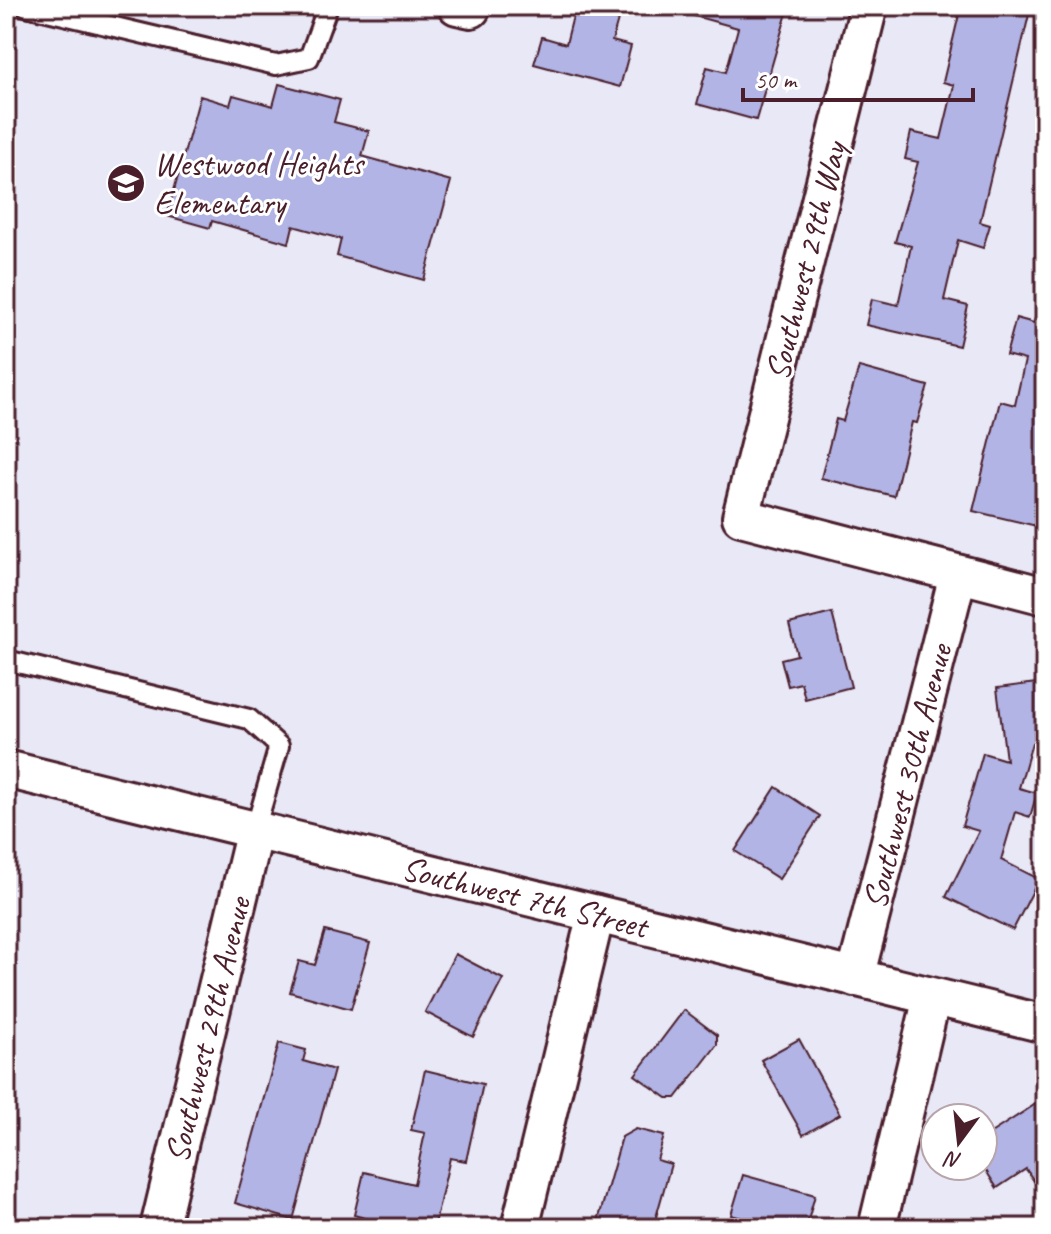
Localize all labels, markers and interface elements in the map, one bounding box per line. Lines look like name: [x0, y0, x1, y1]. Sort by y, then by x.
scale bar: [743, 52, 973, 102]
text: 50 m: [755, 65, 798, 95]
street label: Southwest 29th Way: [755, 134, 857, 385]
place label: Westwood Heights Elementary: [154, 142, 365, 224]
school or university icon: Westwood Heights Elementary: [105, 162, 147, 204]
street label: Southwest 30th Avenue: [853, 638, 962, 913]
street label: Southwest 7th Street: [398, 846, 655, 948]
street label: Southwest 29th Avenue: [155, 891, 260, 1167]
north arrow: [919, 1102, 999, 1182]
text: N: [941, 1144, 964, 1176]

